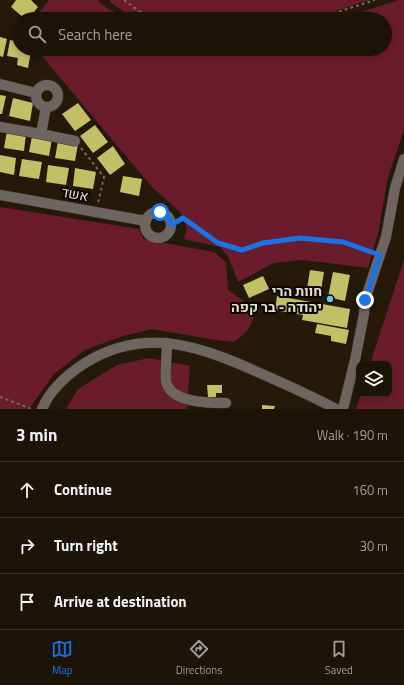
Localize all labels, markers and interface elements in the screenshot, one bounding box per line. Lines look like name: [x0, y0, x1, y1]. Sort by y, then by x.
search box: [12, 12, 392, 56]
icon: search: [26, 23, 48, 45]
text: Search here: [58, 23, 132, 46]
street label: אשד: [60, 181, 90, 206]
route start: [151, 203, 169, 221]
place label: חוות הרי יהודה - בר קפה: [231, 280, 322, 317]
route end: [356, 291, 374, 309]
marker: חוות הרי יהודה - בר קפה: [325, 294, 335, 304]
map controls: [356, 361, 392, 397]
button: layers: [356, 361, 392, 397]
text: 3 min: [16, 422, 57, 448]
text: Walk · 190 m: [317, 425, 388, 445]
text: Continue: [54, 478, 112, 501]
icon: ahead: [16, 479, 38, 501]
text: 160 m: [352, 480, 388, 500]
text: Turn right: [54, 534, 118, 557]
icon: right: [16, 535, 38, 557]
text: 30 m: [360, 536, 388, 556]
text: Arrive at destination: [54, 590, 187, 613]
icon: arrive: [16, 591, 38, 613]
tab: Map: [51, 638, 73, 678]
tab: Directions: [176, 638, 222, 678]
tab: Saved: [325, 638, 353, 678]

